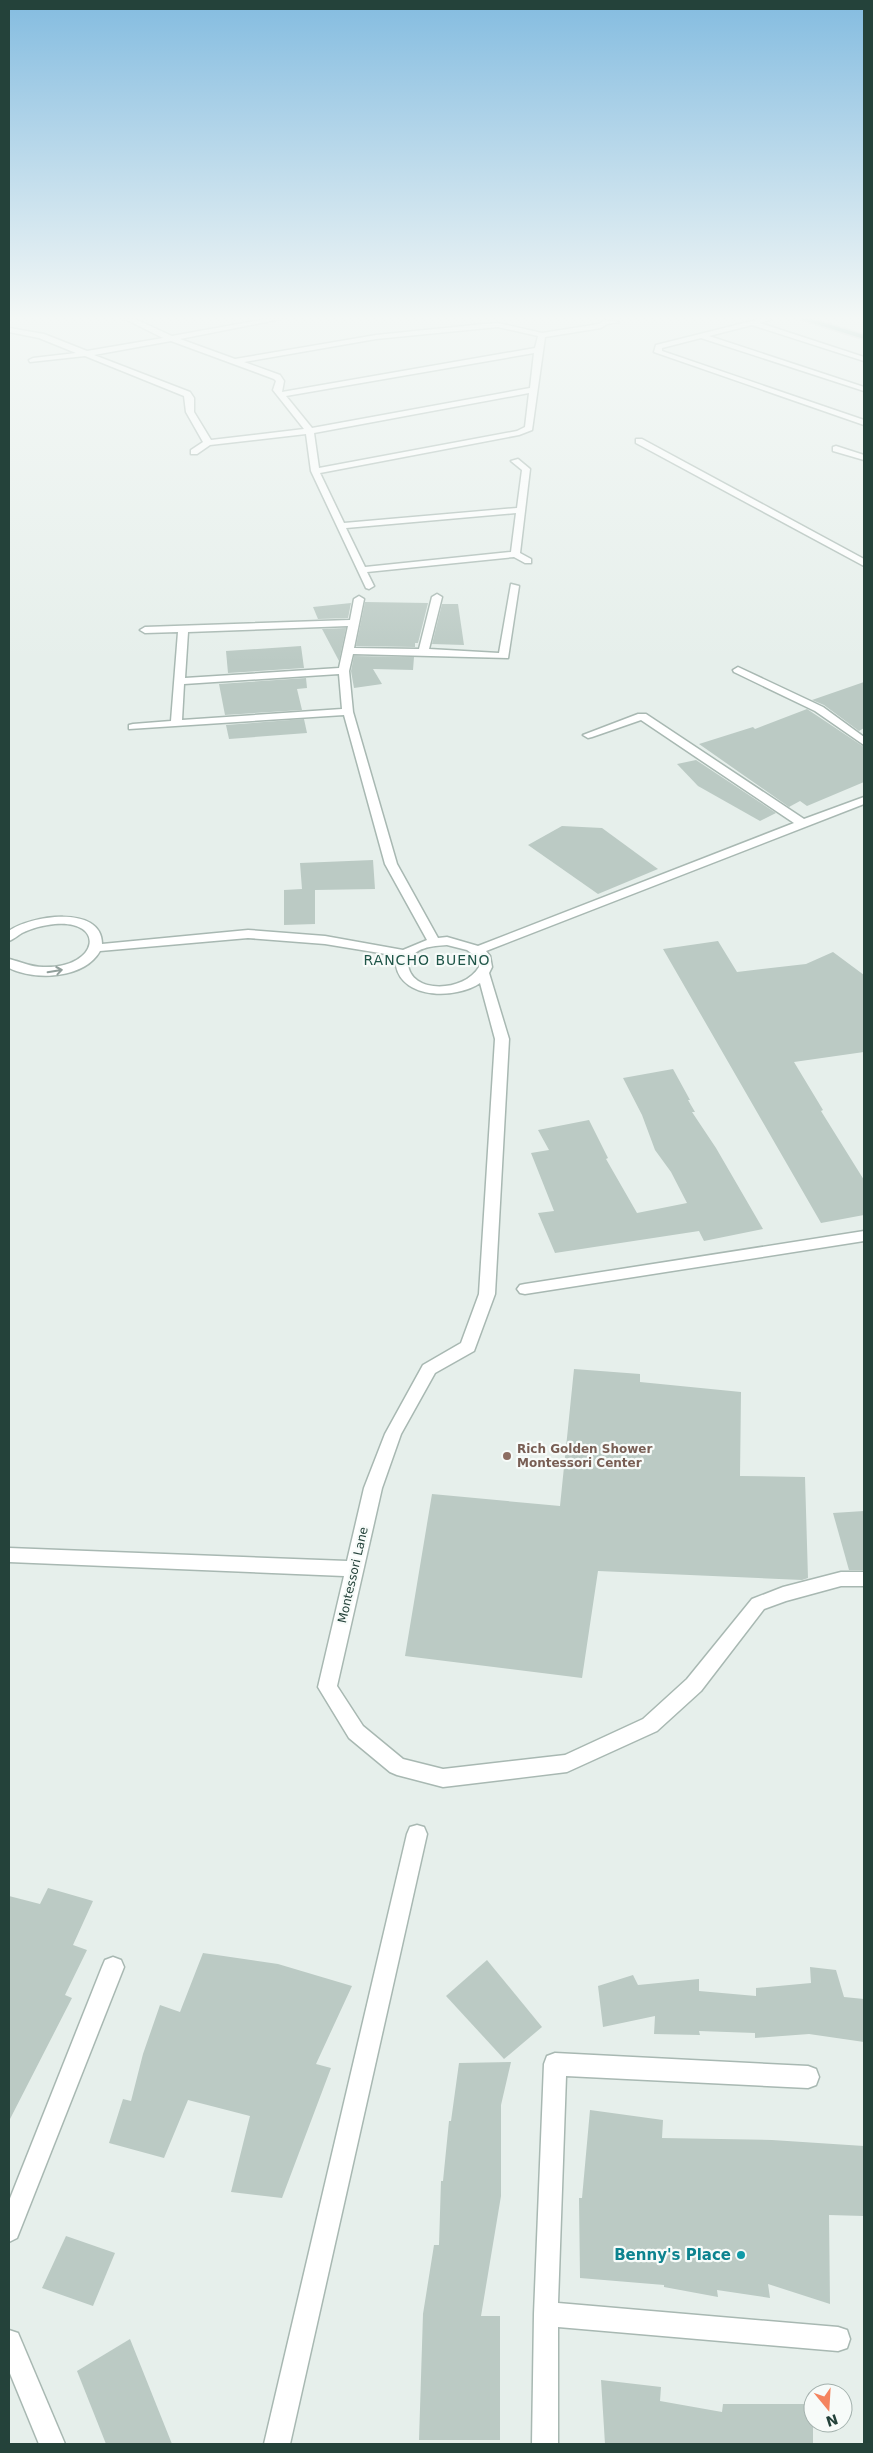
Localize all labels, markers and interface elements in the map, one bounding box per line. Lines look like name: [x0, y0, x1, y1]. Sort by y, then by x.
district label: RANCHO BUENO: [363, 952, 491, 968]
one-way arrow: [47, 966, 63, 976]
place label: Rich Golden Shower Montessori Center: [517, 1442, 652, 1470]
marker: Rich Golden Shower Montessori Center: [501, 1450, 513, 1462]
street label: Montessori Lane: [335, 1526, 371, 1624]
place label: Benny's Place: [614, 2246, 731, 2264]
marker: Benny's Place: [735, 2249, 747, 2261]
north arrow: [803, 2383, 853, 2433]
text: N: [824, 2411, 840, 2430]

